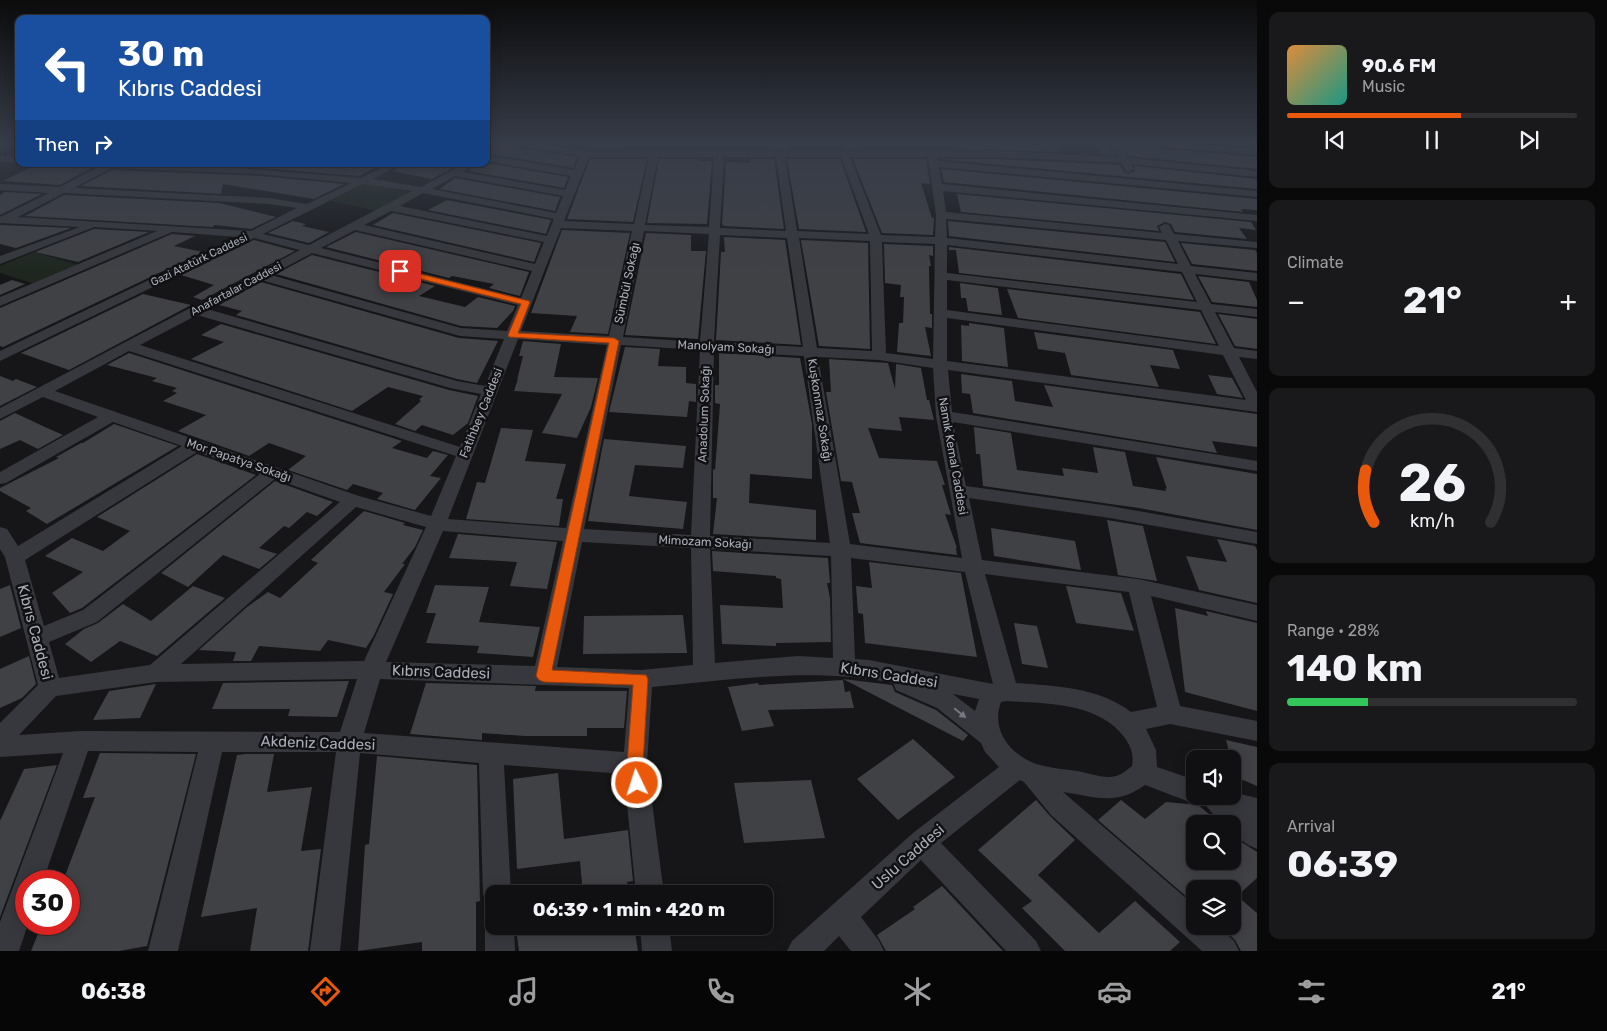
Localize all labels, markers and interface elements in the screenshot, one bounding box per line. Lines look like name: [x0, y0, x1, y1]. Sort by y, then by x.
text: 30 m: [118, 33, 204, 75]
icon: left: [35, 35, 100, 100]
text: 90.6 FM: [1362, 54, 1436, 77]
text: Kıbrıs Caddesi: [118, 75, 262, 102]
text: Music: [1362, 77, 1405, 96]
icon: previous: [1321, 126, 1349, 154]
icon: pause: [1418, 126, 1446, 154]
icon: next: [1515, 126, 1543, 154]
icon: right: [89, 130, 117, 158]
text: Then: [35, 133, 79, 156]
street label: Gazi Atatürk Caddesi: [149, 231, 249, 289]
street label: Sümbül Sokağı: [612, 241, 642, 325]
pin: [379, 250, 421, 292]
text: Climate: [1287, 253, 1344, 272]
icon: arrive: [386, 257, 414, 285]
street label: Anafartalar Caddesi: [188, 260, 284, 318]
text: 21°: [1403, 277, 1462, 323]
text: −: [1287, 285, 1305, 318]
text: +: [1560, 285, 1577, 318]
street label: Manolyam Sokağı: [677, 337, 775, 357]
street label: Kuşkonmaz Sokağı: [805, 358, 835, 462]
street label: Anadolum Sokağı: [695, 365, 713, 463]
street label: Fatihbey Caddesi: [457, 366, 505, 460]
street label: Namık Kemal Caddesi: [936, 396, 970, 516]
street label: Mor Papatya Sokağı: [185, 436, 293, 484]
text: 26: [1398, 452, 1466, 514]
text: km/h: [1410, 510, 1454, 531]
street label: Mimozam Sokağı: [658, 533, 752, 551]
street label: Kıbrıs Caddesi: [14, 582, 56, 682]
text: Range · 28%: [1287, 621, 1379, 640]
text: 140 km: [1287, 645, 1423, 691]
street label: Kıbrıs Caddesi: [839, 658, 939, 692]
street label: Kıbrıs Caddesi: [392, 661, 490, 683]
one-way arrow: [953, 707, 966, 718]
street label: Akdeniz Caddesi: [260, 732, 376, 754]
map controls: [1186, 750, 1241, 935]
button: sound: [1186, 750, 1241, 805]
position arrow: [610, 756, 662, 808]
button: search: [1186, 815, 1241, 870]
text: Arrival: [1287, 817, 1335, 836]
street label: Uslu Caddesi: [868, 821, 948, 893]
text: 06:39: [1287, 841, 1398, 887]
speed limit sign: 30: [15, 870, 80, 935]
button: layers: [1186, 880, 1241, 935]
text: 06:39 · 1 min · 420 m: [533, 898, 725, 921]
icon: directions: [308, 974, 343, 1009]
icon: music: [506, 974, 541, 1009]
icon: phone: [703, 974, 738, 1009]
icon: climate: [900, 974, 935, 1009]
icon: car: [1097, 974, 1132, 1009]
icon: filters: [1294, 974, 1329, 1009]
text: 06:38: [81, 978, 146, 1005]
text: 21°: [1492, 978, 1526, 1005]

